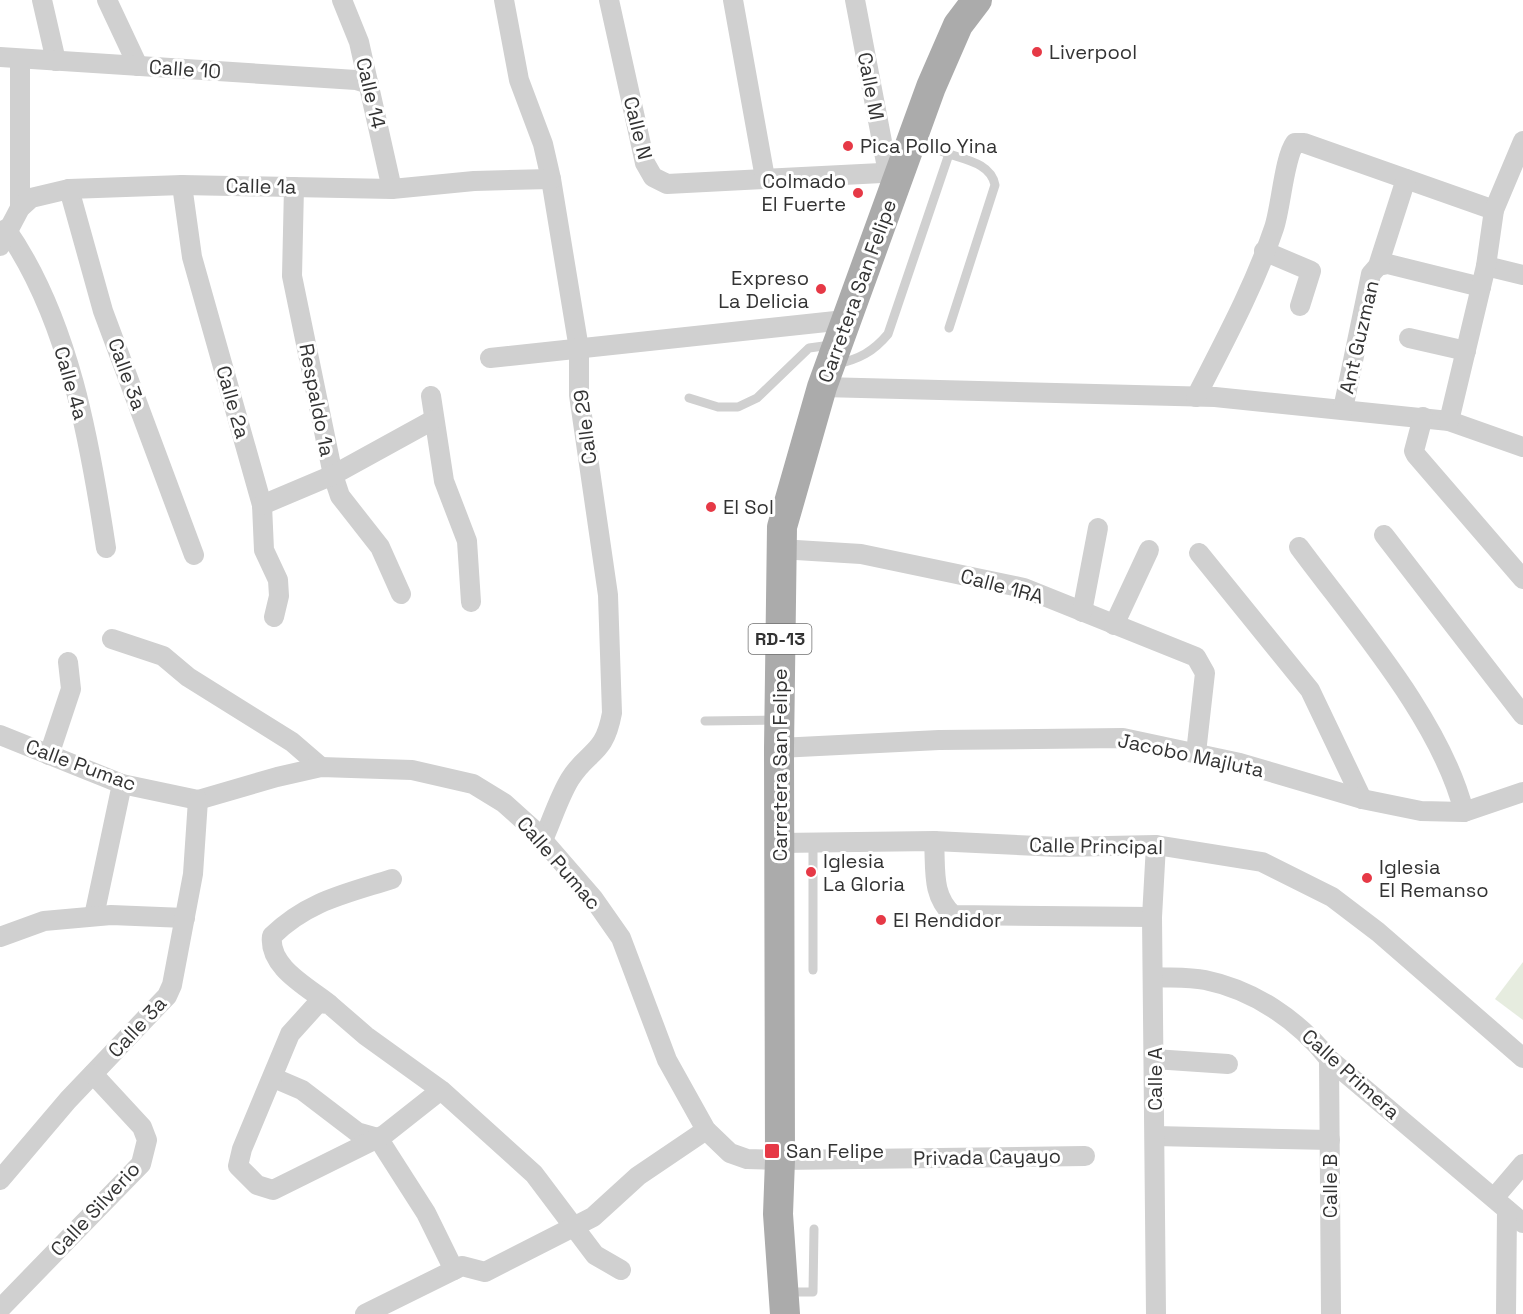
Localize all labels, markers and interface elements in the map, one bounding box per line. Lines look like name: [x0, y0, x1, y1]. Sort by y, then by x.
place label: Liverpool: [1049, 39, 1137, 65]
marker: Liverpool: [1030, 45, 1044, 59]
street label: Calle M: [852, 50, 890, 122]
street label: Calle 10: [148, 54, 222, 84]
street label: Calle 14: [350, 55, 392, 131]
street label: Calle N: [618, 94, 658, 162]
place label: Pica Pollo Yina: [860, 133, 997, 159]
marker: Pica Pollo Yina: [841, 139, 855, 153]
place label: Colmado El Fuerte: [762, 168, 846, 217]
street label: Calle 1a: [225, 172, 297, 200]
marker: Colmado El Fuerte: [851, 186, 865, 200]
street label: Carretera San Felipe: [812, 196, 902, 386]
place label: Expreso La Delicia: [718, 265, 809, 314]
street label: Ant Guzman: [1333, 278, 1385, 396]
marker: Expreso La Delicia: [814, 282, 828, 296]
street label: Calle 3a: [102, 334, 152, 414]
street label: Respaldo 1a: [293, 341, 341, 459]
street label: Calle 4a: [48, 343, 94, 423]
street label: Calle 2a: [210, 363, 256, 441]
street label: Calle 29: [568, 388, 602, 466]
place label: El Sol: [723, 494, 774, 520]
marker: El Sol: [704, 500, 718, 514]
street label: Calle 1RA: [958, 562, 1047, 610]
road number: RD-13: [748, 624, 812, 654]
street label: Carretera San Felipe: [767, 668, 793, 862]
street label: Jacobo Majluta: [1116, 727, 1266, 783]
street label: Calle Pumac: [22, 733, 140, 797]
street label: Calle Pumac: [511, 811, 607, 915]
street label: Calle Principal: [1029, 832, 1163, 860]
place label: Iglesia La Gloria: [823, 848, 905, 897]
place label: Iglesia El Remanso: [1379, 854, 1489, 903]
marker: Iglesia La Gloria: [804, 865, 818, 879]
marker: Iglesia El Remanso: [1360, 871, 1374, 885]
place label: El Rendidor: [893, 907, 1002, 933]
marker: El Rendidor: [874, 913, 888, 927]
street label: Calle 3a: [102, 991, 172, 1063]
street label: Calle Primera: [1296, 1023, 1406, 1125]
street label: Calle A: [1142, 1047, 1168, 1111]
place label: San Felipe: [786, 1138, 884, 1164]
marker: San Felipe: [763, 1142, 781, 1160]
street label: Privada Cayayo: [913, 1143, 1061, 1171]
street label: Calle B: [1317, 1154, 1343, 1218]
street label: Calle Silverio: [45, 1156, 145, 1262]

